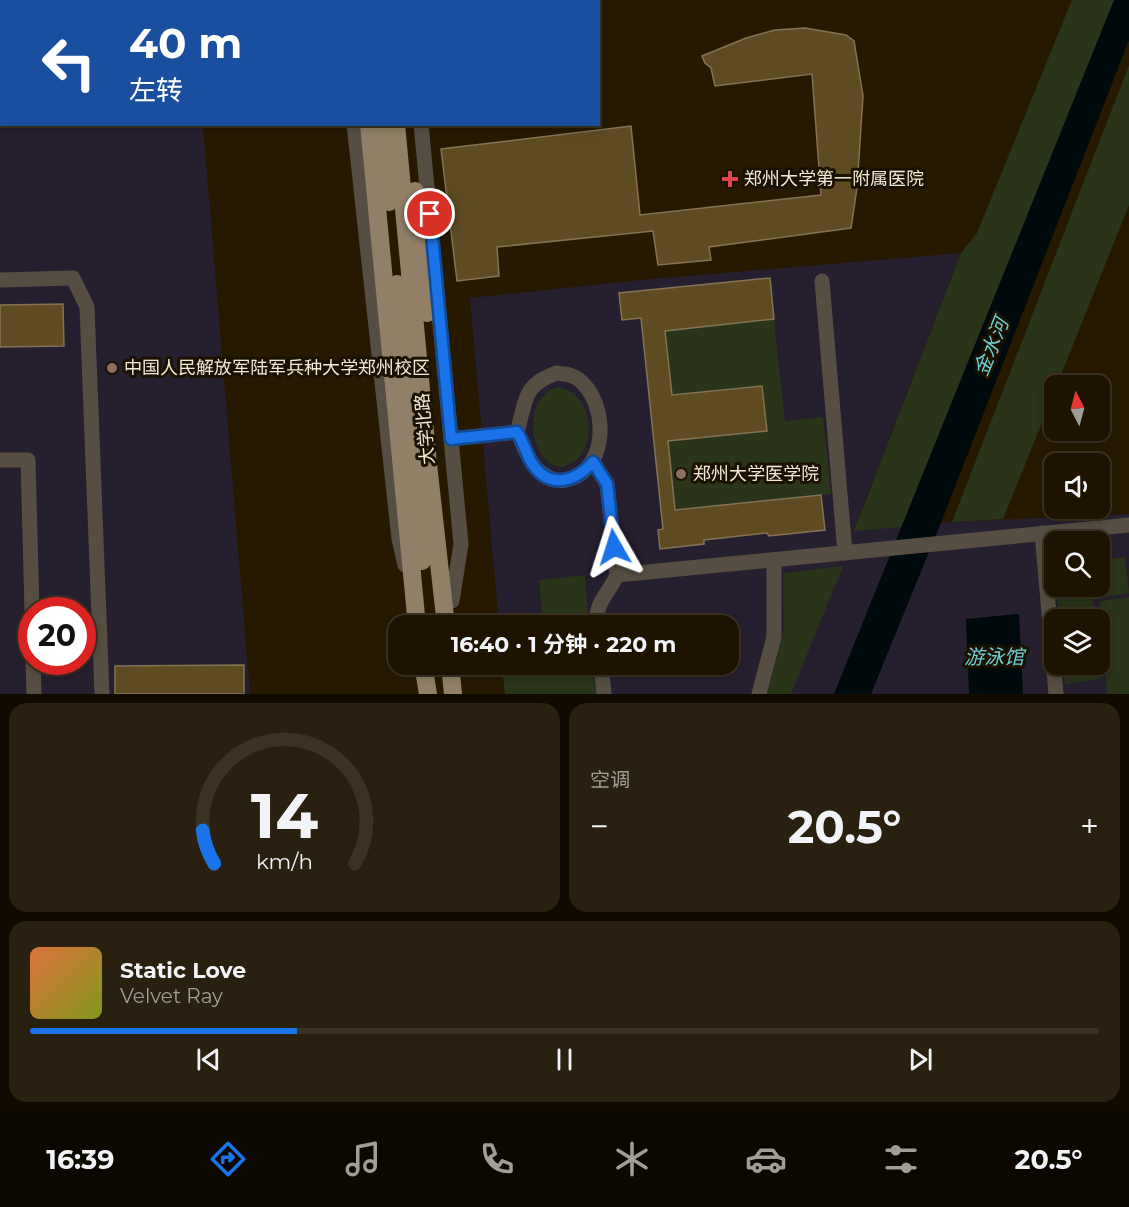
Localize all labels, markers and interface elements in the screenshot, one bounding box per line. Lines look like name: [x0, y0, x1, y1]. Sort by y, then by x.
text: 40 m: [129, 17, 242, 69]
icon: left: [30, 24, 108, 102]
text: 左转: [129, 74, 183, 107]
place label: 郑州大学第一附属医院: [744, 168, 924, 190]
marker: 郑州大学第一附属医院: [721, 170, 739, 188]
pin: [404, 188, 455, 239]
icon: arrive: [413, 197, 446, 230]
water label: 金水河: [969, 311, 1015, 379]
place label: 中国人民解放军陆军兵种大学郑州校区: [124, 357, 430, 379]
marker: 中国人民解放军陆军兵种大学郑州校区: [105, 361, 119, 375]
north arrow: [1044, 375, 1110, 441]
map controls: [1044, 375, 1110, 675]
street label: 大学北路: [411, 392, 439, 466]
button: sound: [1044, 453, 1110, 519]
place label: 郑州大学医学院: [693, 463, 819, 485]
marker: 郑州大学医学院: [674, 467, 688, 481]
position arrow: [582, 515, 646, 579]
button: search: [1044, 531, 1110, 597]
speed limit sign: 20: [18, 597, 96, 675]
button: layers: [1044, 609, 1110, 675]
text: 16:40 · 1 分钟 · 220 m: [451, 631, 676, 658]
water label: 游泳馆: [964, 645, 1027, 669]
text: 空调: [590, 768, 630, 792]
text: 14: [251, 778, 318, 854]
text: 20.5°: [788, 799, 901, 854]
text: −: [590, 806, 609, 846]
text: +: [1080, 806, 1099, 846]
text: km/h: [256, 849, 313, 875]
text: Static Love: [120, 957, 246, 984]
text: Velvet Ray: [120, 984, 223, 1008]
icon: previous: [192, 1043, 225, 1076]
icon: pause: [548, 1043, 581, 1076]
icon: next: [904, 1043, 937, 1076]
icon: directions: [207, 1138, 249, 1180]
icon: music: [342, 1138, 384, 1180]
icon: phone: [476, 1138, 518, 1180]
icon: climate: [611, 1138, 653, 1180]
icon: car: [745, 1138, 787, 1180]
icon: filters: [880, 1138, 922, 1180]
text: 16:39: [46, 1143, 114, 1176]
text: 20.5°: [1015, 1143, 1083, 1176]

